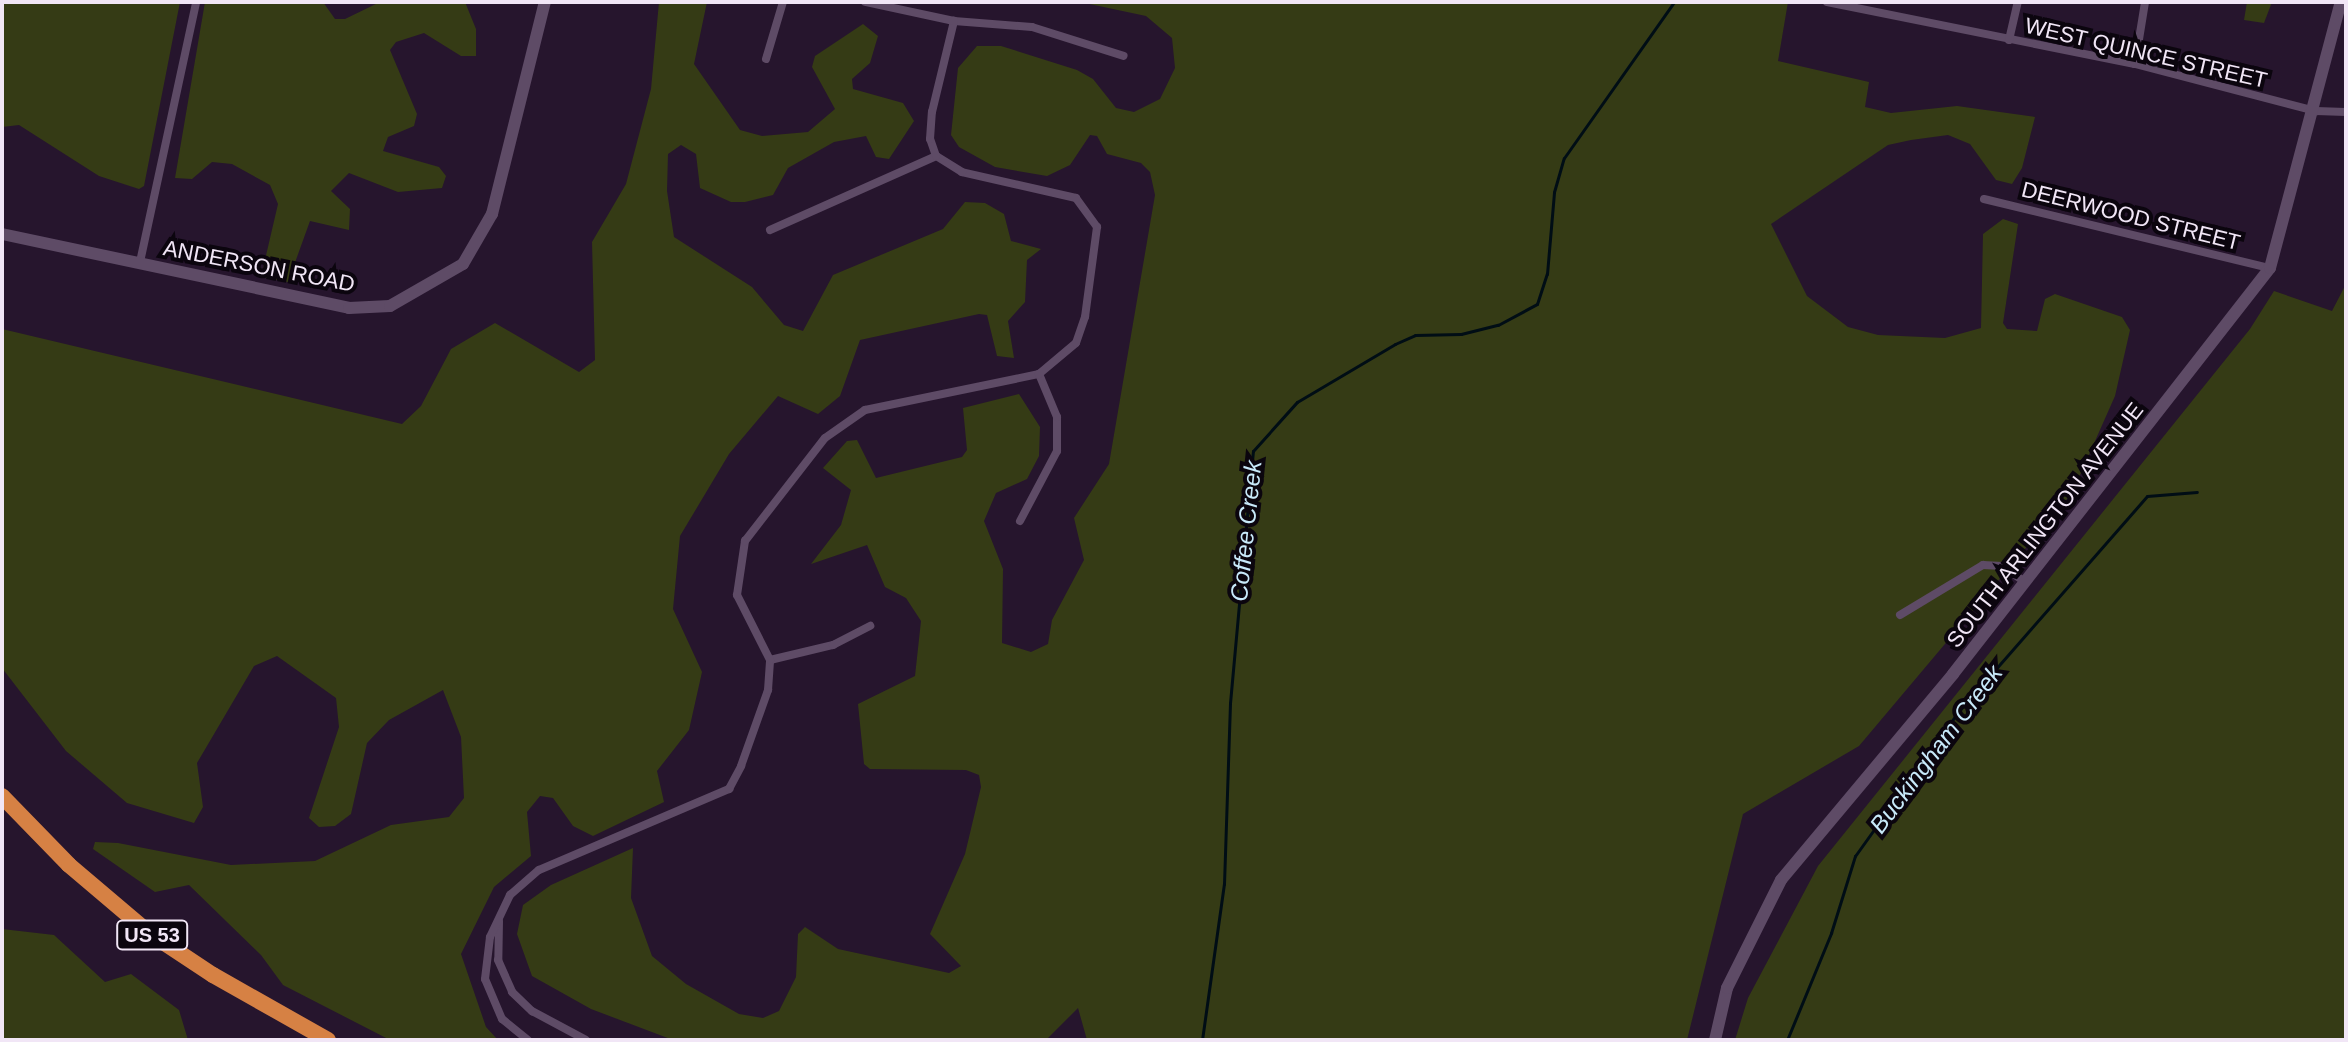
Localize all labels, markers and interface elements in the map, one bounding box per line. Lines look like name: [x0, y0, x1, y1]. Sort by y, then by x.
street label: WEST QUINCE STREET: [2022, 12, 2270, 94]
street label: DEERWOOD STREET: [2019, 176, 2243, 256]
street label: ANDERSON ROAD: [161, 234, 357, 298]
street label: SOUTH ARLINGTON AVENUE: [1940, 396, 2150, 654]
water label: Coffee Creek: [1224, 459, 1268, 603]
water label: Buckingham Creek: [1863, 659, 2009, 839]
road number: US 53: [116, 919, 188, 951]

